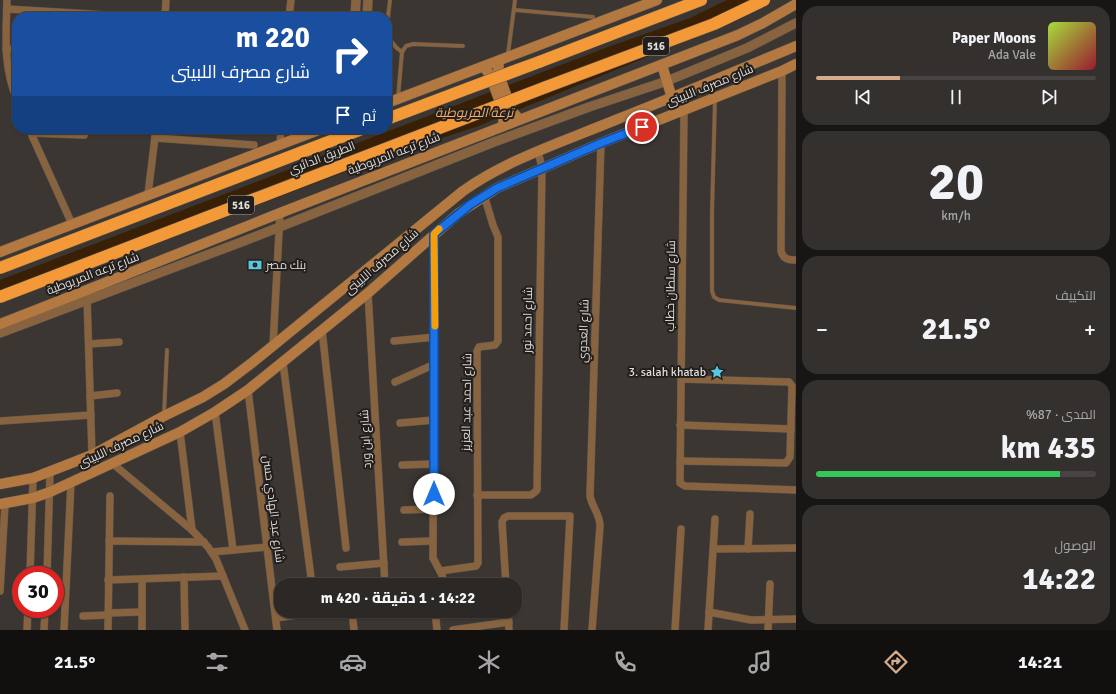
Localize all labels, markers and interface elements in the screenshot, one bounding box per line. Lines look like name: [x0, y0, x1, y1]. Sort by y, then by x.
text: 220 m: [236, 21, 310, 55]
icon: right: [324, 28, 376, 80]
text: Paper Moons: [952, 29, 1036, 47]
road number: 516: [643, 37, 669, 55]
text: Ada Vale: [988, 47, 1036, 63]
text: شارع مصرف اللبينى: [171, 61, 310, 83]
street label: شارع مصرف اللبينى: [664, 62, 756, 110]
icon: previous: [852, 86, 874, 108]
icon: pause: [945, 86, 967, 108]
icon: next: [1038, 86, 1060, 108]
icon: arrive: [332, 104, 354, 126]
water label: ترعة المريوطية: [435, 105, 516, 121]
text: ثم: [362, 107, 376, 125]
pin: [625, 110, 659, 144]
icon: arrive: [631, 116, 653, 138]
street label: شارع ترعه المريوطية: [346, 129, 443, 179]
street label: الطريق الدائري: [286, 138, 358, 179]
text: 20: [928, 150, 984, 214]
road number: 516: [228, 196, 254, 214]
text: km/h: [941, 208, 971, 224]
street label: شارع مصرف اللبينى: [342, 226, 422, 298]
street label: شارع سلطان خطاب: [663, 240, 679, 332]
street label: شارع ترعه المريوطية: [45, 249, 142, 299]
bank icon: بنك مصر: [247, 257, 263, 273]
place label: بنك مصر: [265, 258, 306, 273]
street label: شارع احمد نور: [520, 287, 536, 354]
text: التكييف: [1055, 288, 1096, 304]
street label: شارع العدوي: [575, 299, 595, 363]
text: 21.5°: [921, 311, 991, 348]
text: −: [816, 316, 828, 343]
text: +: [1084, 316, 1096, 343]
street label: شارع احمد عبد العزيز: [459, 353, 475, 452]
place icon: 3. salah khatab: [709, 364, 725, 380]
place label: 3. salah khatab: [628, 365, 706, 380]
text: المدى · 87%: [1026, 407, 1096, 423]
street label: شارع ابن ورد: [357, 409, 375, 469]
street label: شارع مصرف اللبينى: [76, 419, 166, 471]
text: 435 km: [1001, 430, 1096, 467]
street label: شارع عبد الهادي حسن: [257, 455, 287, 564]
position arrow: [413, 473, 455, 515]
text: الوصول: [1055, 538, 1096, 554]
text: 14:22: [1022, 561, 1096, 598]
speed limit sign: 30: [12, 566, 64, 618]
text: 14:22 · 1 دقيقة · 420 m: [321, 589, 475, 607]
icon: filters: [203, 648, 231, 676]
icon: car: [339, 648, 367, 676]
icon: climate: [475, 648, 503, 676]
icon: phone: [611, 648, 639, 676]
icon: music: [746, 648, 774, 676]
icon: directions: [882, 648, 910, 676]
text: 21.5°: [54, 651, 95, 673]
text: 14:21: [1018, 651, 1062, 673]

